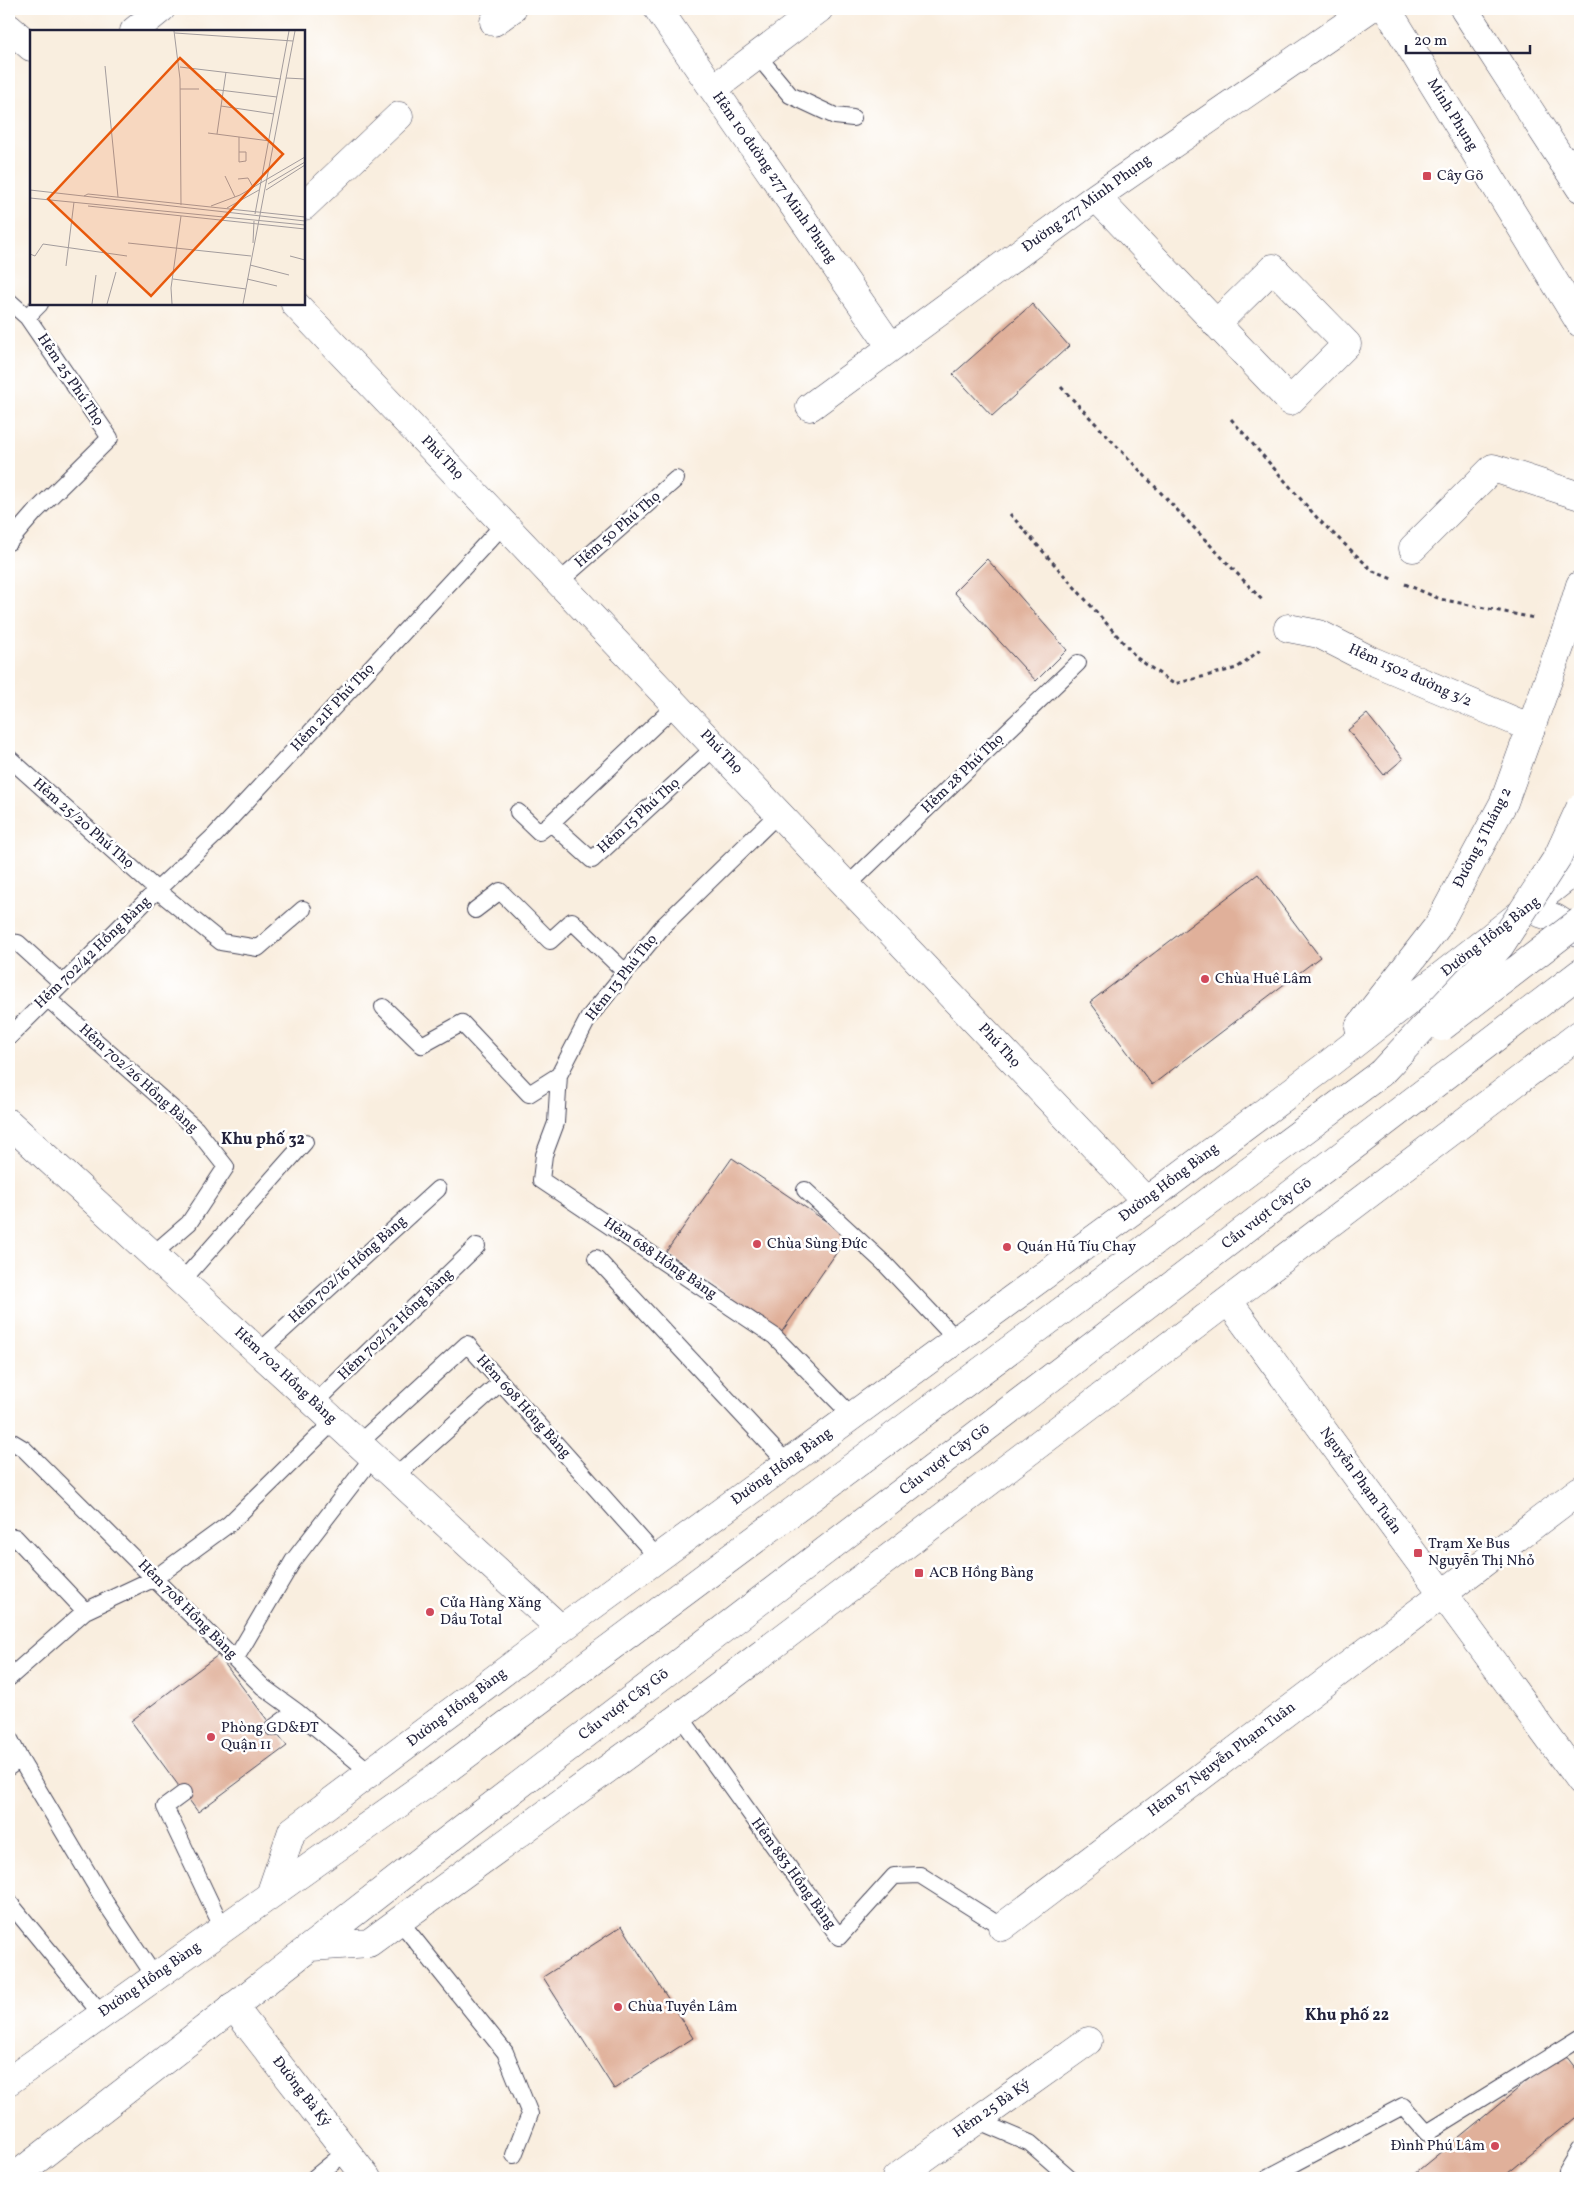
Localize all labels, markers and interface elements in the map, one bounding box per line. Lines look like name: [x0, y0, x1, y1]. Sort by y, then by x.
scale bar: [1406, 22, 1530, 54]
inset map: [30, 30, 305, 305]
text: 20 m: [1414, 31, 1447, 52]
street label: Minh Phụng: [1421, 75, 1483, 156]
street label: Hẻm 10 đường 277 Minh Phụng: [707, 88, 842, 268]
street label: Đường 277 Minh Phụng: [1018, 150, 1156, 258]
place label: Cây Gõ: [1437, 166, 1483, 187]
marker: Cây Gõ: [1421, 170, 1433, 182]
street label: Hẻm 25 Phú Thọ: [31, 330, 109, 430]
street label: Phú Thọ: [416, 431, 468, 485]
street label: Hẻm 50 Phú Thọ: [570, 487, 666, 573]
street label: Hẻm 1502 đường 3/2: [1345, 639, 1475, 713]
street label: Hẻm 21F Phú Thọ: [286, 659, 380, 757]
street label: Phú Thọ: [695, 725, 747, 779]
street label: Hẻm 28 Phú Thọ: [917, 729, 1009, 819]
street label: Hẻm 15 Phú Thọ: [593, 773, 685, 859]
street label: Hẻm 25/20 Phú Thọ: [28, 774, 138, 874]
street label: Đường 3 Tháng 2: [1449, 784, 1517, 892]
street label: Hẻm 702/42 Hồng Bàng: [30, 892, 156, 1014]
street label: Đường Hồng Bàng: [1437, 892, 1545, 982]
street label: Hẻm 13 Phú Thọ: [581, 930, 663, 1026]
place label: Chùa Huê Lâm: [1215, 969, 1312, 990]
marker: Chùa Huê Lâm: [1199, 973, 1211, 985]
street label: Phú Thọ: [973, 1019, 1025, 1073]
street label: Hẻm 702/26 Hồng Bàng: [74, 1020, 203, 1139]
district label: Khu phố 32: [221, 1129, 305, 1151]
street label: Đường Hồng Bàng: [1115, 1138, 1224, 1228]
street label: Cầu vượt Cây Gõ: [1218, 1173, 1316, 1255]
street label: Hẻm 702/16 Hồng Bàng: [284, 1211, 412, 1329]
street label: Hẻm 688 Hồng Bàng: [599, 1213, 721, 1305]
place label: Chùa Sùng Đức: [767, 1234, 868, 1255]
place label: Quán Hủ Tíu Chay: [1017, 1237, 1136, 1258]
marker: Chùa Sùng Đức: [751, 1238, 763, 1250]
marker: Quán Hủ Tíu Chay: [1001, 1241, 1013, 1253]
street label: Hẻm 702/12 Hồng Bàng: [334, 1264, 458, 1386]
street label: Hẻm 702 Hồng Bàng: [229, 1323, 341, 1430]
street label: Hẻm 698 Hồng Bàng: [471, 1351, 576, 1464]
street label: Cầu vượt Cây Gõ: [896, 1419, 994, 1501]
street label: Đường Hồng Bàng: [727, 1423, 837, 1511]
street label: Nguyễn Phạm Tuân: [1314, 1423, 1406, 1539]
place label: Trạm Xe Bus Nguyễn Thị Nhỏ: [1428, 1534, 1534, 1572]
marker: Trạm Xe Bus Nguyễn Thị Nhỏ: [1412, 1547, 1424, 1559]
street label: Hẻm 708 Hồng Bàng: [132, 1555, 242, 1665]
place label: ACB Hồng Bàng: [929, 1563, 1034, 1584]
marker: ACB Hồng Bàng: [913, 1567, 925, 1579]
place label: Cửa Hàng Xăng Dầu Total: [440, 1593, 542, 1631]
marker: Cửa Hàng Xăng Dầu Total: [424, 1606, 436, 1618]
street label: Đường Hồng Bàng: [403, 1663, 512, 1753]
street label: Cầu vượt Cây Gõ: [575, 1664, 673, 1746]
street label: Hẻm 87 Nguyễn Phạm Tuân: [1144, 1697, 1300, 1823]
place label: Phòng GD&ĐT Quận 11: [221, 1718, 319, 1756]
marker: Phòng GD&ĐT Quận 11: [205, 1731, 217, 1743]
street label: Hẻm 883 Hồng Bàng: [745, 1814, 841, 1934]
street label: Đường Hồng Bàng: [95, 1937, 205, 2023]
place label: Chùa Tuyền Lâm: [628, 1997, 737, 2018]
marker: Chùa Tuyền Lâm: [612, 2001, 624, 2013]
district label: Khu phố 22: [1305, 2005, 1389, 2027]
street label: Đường Bà Ký: [267, 2052, 335, 2132]
street label: Hẻm 25 Bà Ký: [949, 2075, 1035, 2143]
place label: Đình Phú Lâm: [1390, 2136, 1485, 2157]
marker: Đình Phú Lâm: [1489, 2140, 1501, 2152]

